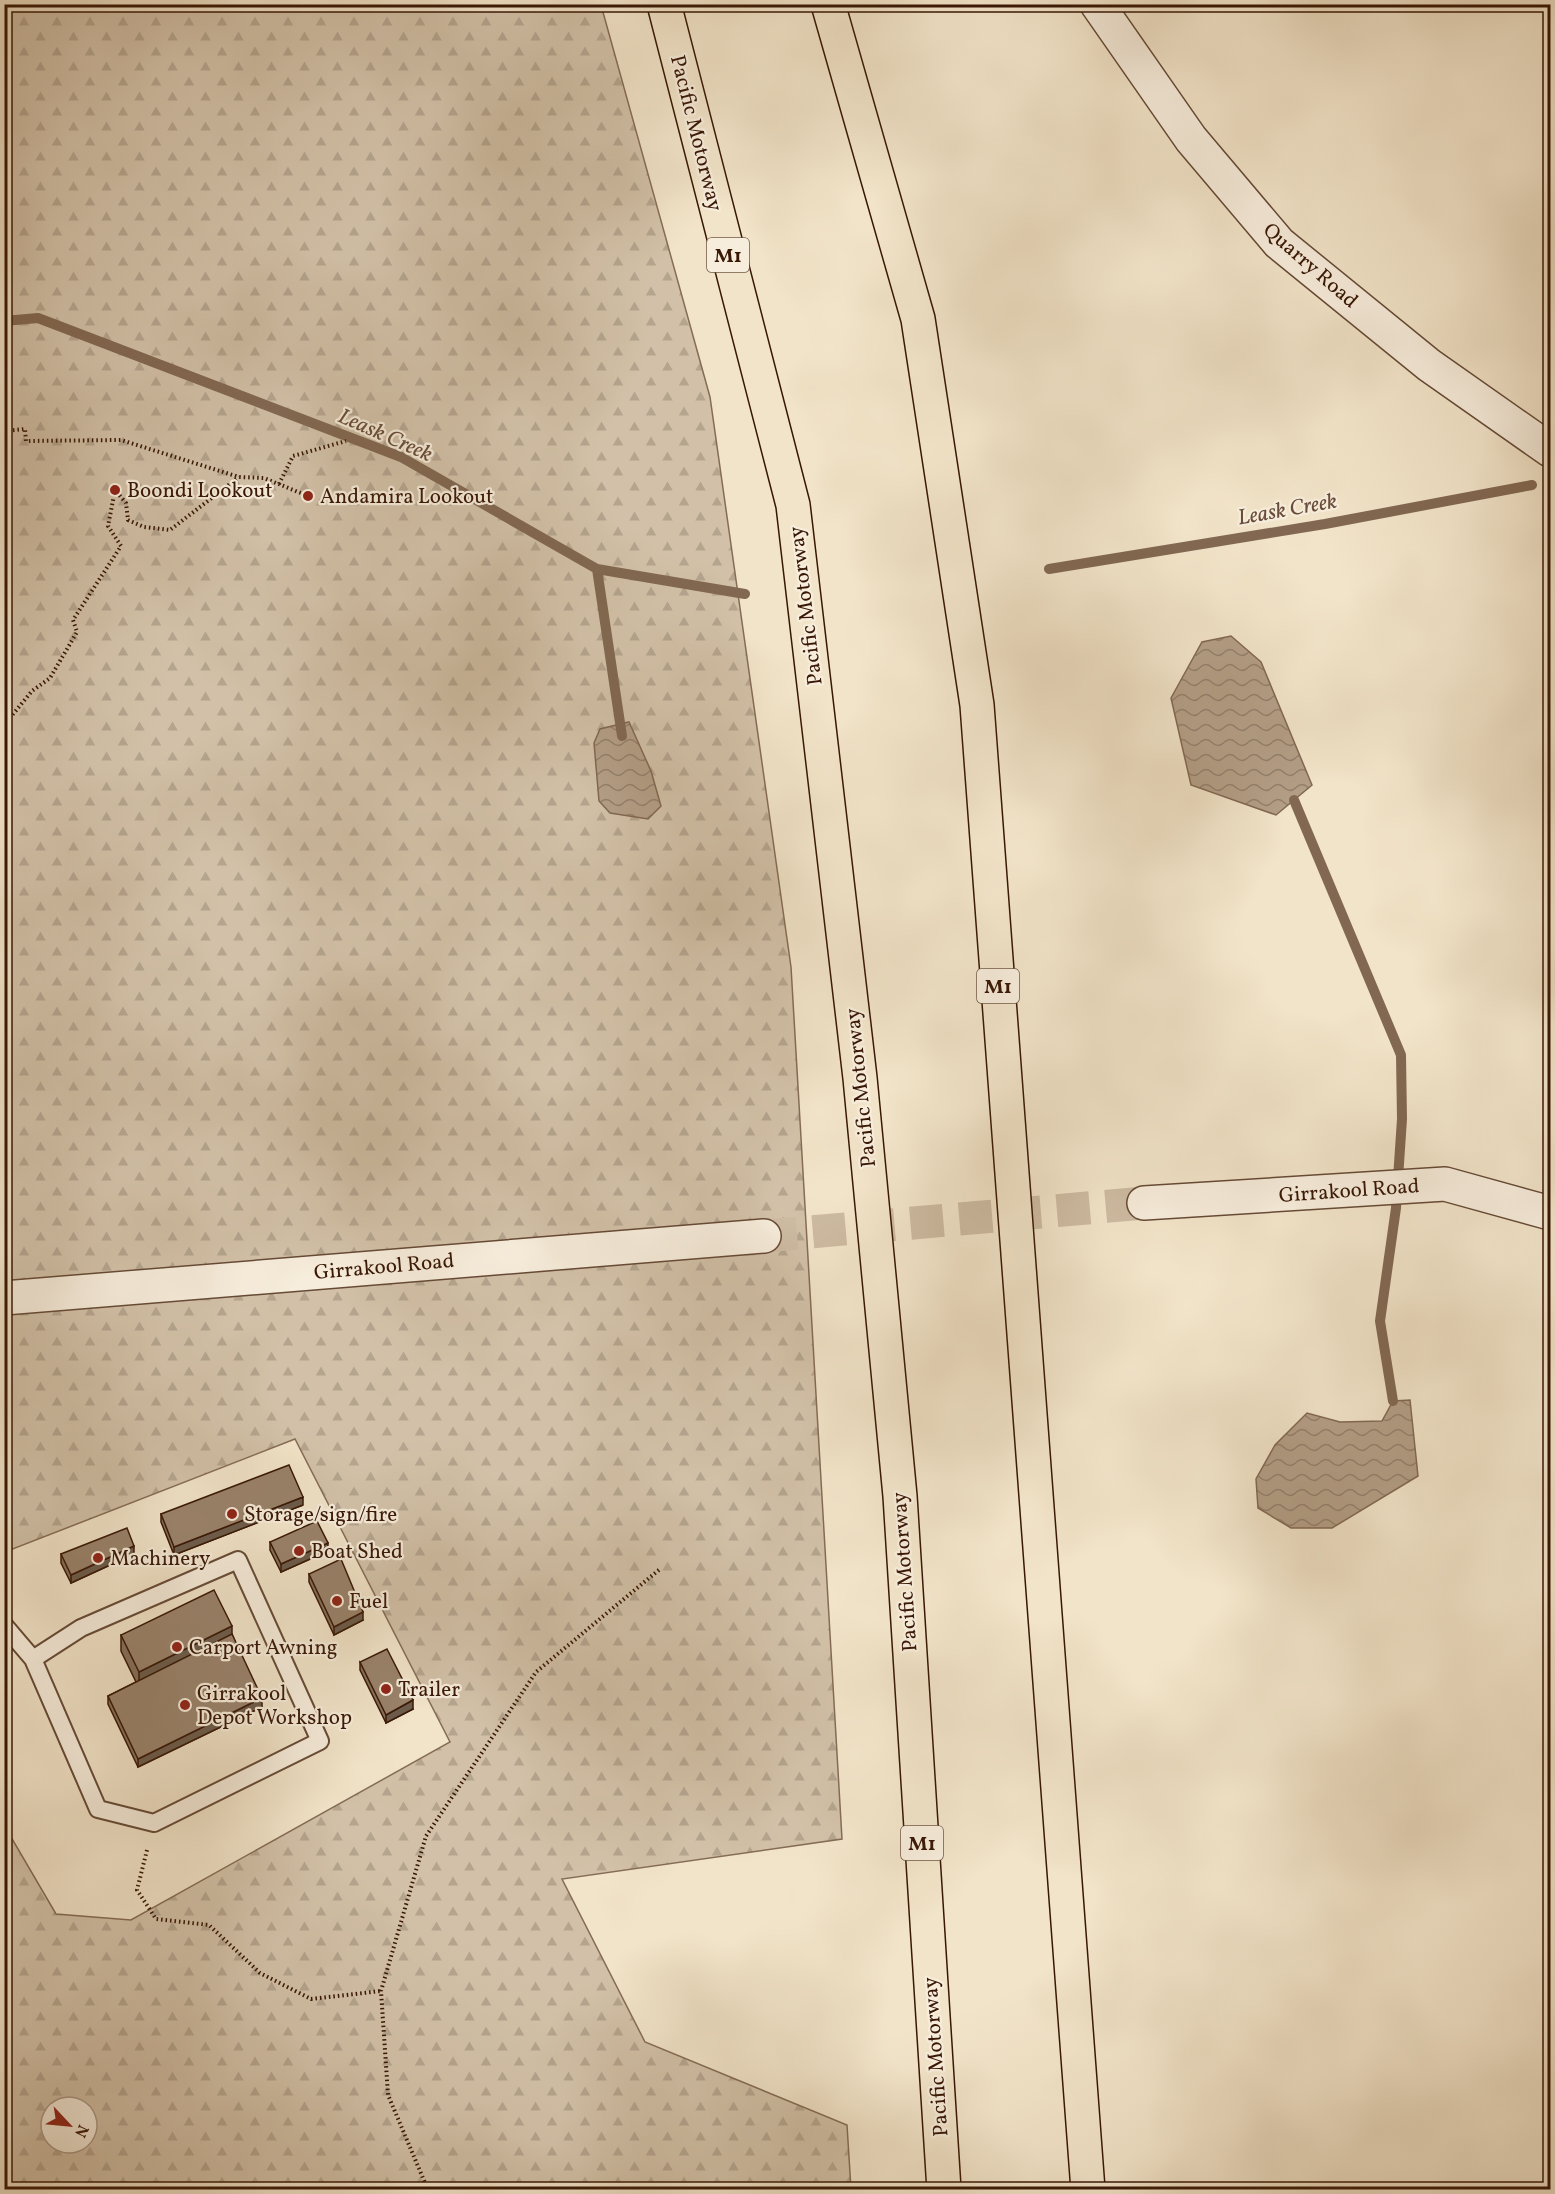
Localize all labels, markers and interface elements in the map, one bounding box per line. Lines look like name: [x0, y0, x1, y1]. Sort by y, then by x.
street label: Pacific Motorway: [662, 52, 729, 215]
street label: Quarry Road: [1256, 217, 1364, 316]
road number: M1: [707, 238, 749, 272]
water label: Leask Creek: [333, 402, 437, 471]
place label: Boondi Lookout: [127, 477, 273, 506]
marker: Boondi Lookout: [108, 483, 122, 497]
place label: Andamira Lookout: [320, 483, 493, 512]
water label: Leask Creek: [1235, 486, 1340, 534]
marker: Andamira Lookout: [301, 489, 315, 503]
street label: Pacific Motorway: [782, 524, 831, 687]
road number: M1: [977, 969, 1019, 1003]
street label: Pacific Motorway: [839, 1006, 884, 1169]
street label: Girrakool Road: [1278, 1172, 1420, 1211]
street label: Girrakool Road: [313, 1247, 456, 1288]
street label: Pacific Motorway: [885, 1490, 926, 1653]
place label: Storage/sign/fire: [244, 1501, 397, 1530]
marker: Storage/sign/fire: [225, 1507, 239, 1521]
place label: Boat Shed: [311, 1538, 403, 1567]
marker: Boat Shed: [292, 1544, 306, 1558]
place label: Machinery: [110, 1545, 211, 1574]
marker: Machinery: [91, 1551, 105, 1565]
place label: Fuel: [349, 1588, 388, 1617]
marker: Fuel: [330, 1594, 344, 1608]
place label: Carport Awning: [189, 1634, 337, 1663]
marker: Carport Awning: [170, 1640, 184, 1654]
place label: Trailer: [398, 1676, 460, 1705]
place label: Girrakool Depot Workshop: [197, 1680, 352, 1733]
marker: Trailer: [379, 1682, 393, 1696]
marker: Girrakool Depot Workshop: [178, 1698, 192, 1712]
road number: M1: [901, 1826, 943, 1860]
street label: Pacific Motorway: [916, 1975, 957, 2138]
north arrow: [39, 2095, 99, 2155]
text: N: [68, 2121, 93, 2141]

